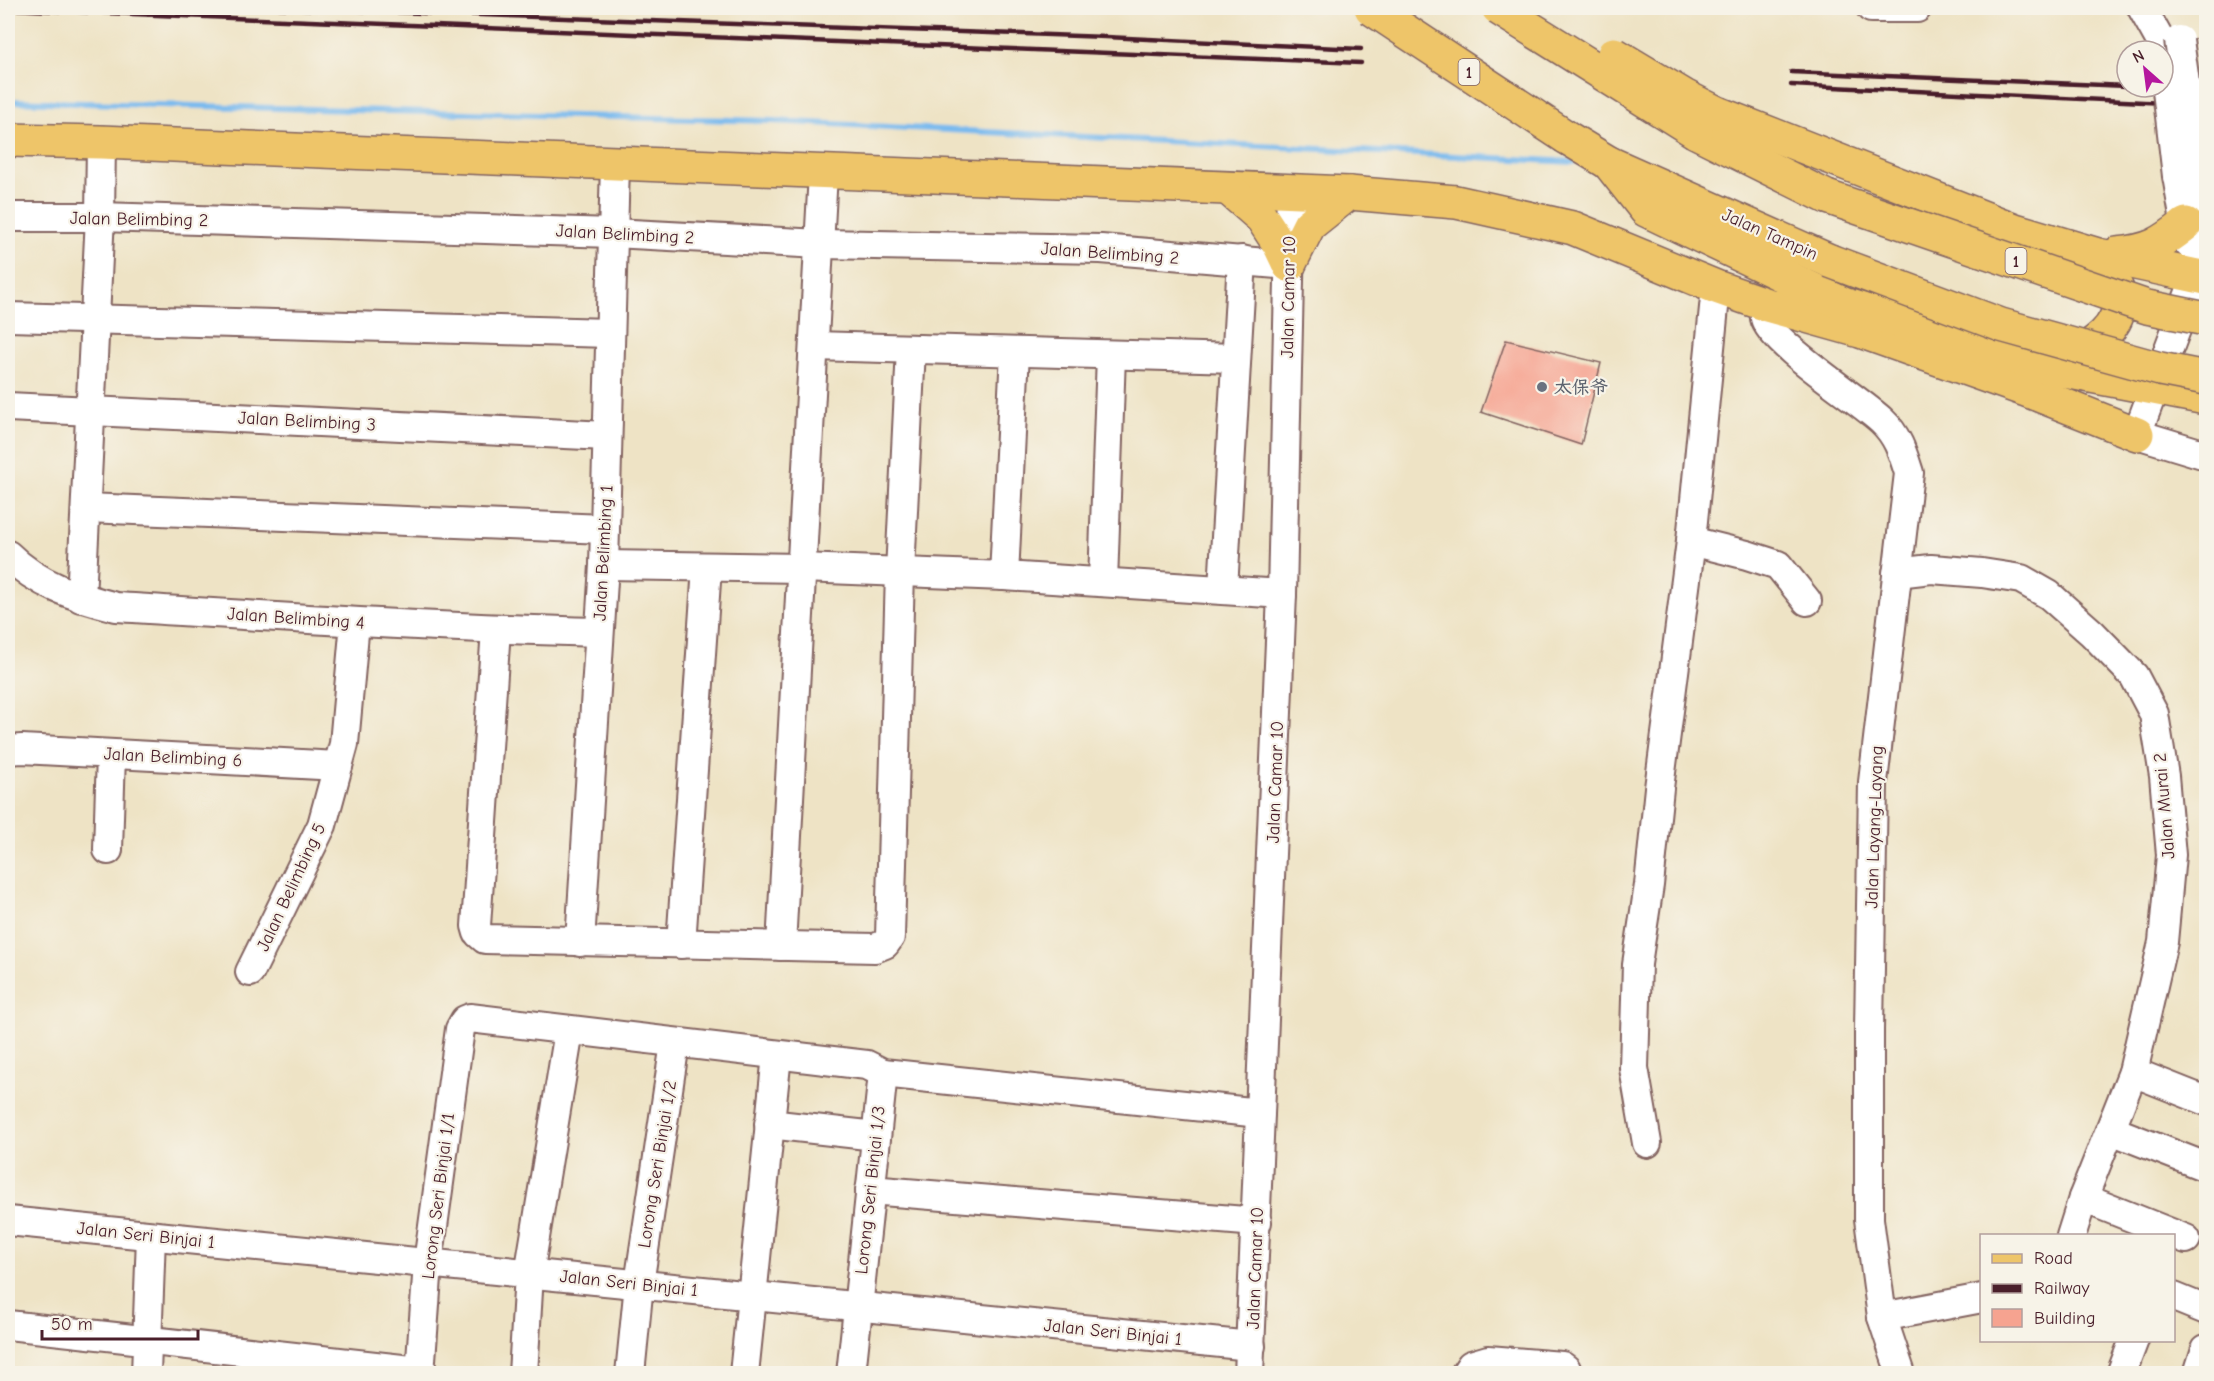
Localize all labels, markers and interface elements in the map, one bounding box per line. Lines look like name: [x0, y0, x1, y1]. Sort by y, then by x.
north arrow: [2115, 39, 2175, 99]
text: N: [2130, 46, 2147, 67]
road number: 1: [1458, 59, 1480, 85]
street label: Jalan Tampin: [1719, 204, 1821, 265]
street label: Jalan Belimbing 2: [70, 208, 208, 231]
street label: Jalan Belimbing 2: [555, 220, 695, 249]
street label: Jalan Camar 10: [1277, 236, 1300, 358]
street label: Jalan Belimbing 2: [1040, 238, 1180, 269]
road number: 1: [2006, 248, 2026, 274]
place label: 太保爷: [1554, 377, 1608, 398]
marker: 太保爷: [1535, 380, 1549, 394]
street label: Jalan Belimbing 3: [237, 407, 376, 436]
street label: Jalan Belimbing 1: [589, 484, 618, 622]
street label: Jalan Belimbing 4: [227, 603, 365, 634]
street label: Jalan Camar 10: [1263, 720, 1288, 844]
street label: Jalan Belimbing 6: [103, 743, 243, 772]
street label: Jalan Layang-Layang: [1861, 745, 1888, 909]
street label: Jalan Murai 2: [2149, 752, 2180, 860]
street label: Jalan Belimbing 5: [253, 820, 330, 955]
street label: Lorong Seri Binjai 1/2: [634, 1079, 681, 1249]
street label: Lorong Seri Binjai 1/3: [851, 1105, 890, 1275]
street label: Lorong Seri Binjai 1/1: [418, 1112, 459, 1280]
street label: Jalan Camar 10: [1243, 1206, 1268, 1330]
street label: Jalan Seri Binjai 1: [76, 1218, 216, 1253]
legend: [1980, 1234, 2175, 1342]
text: Road: [2034, 1248, 2073, 1269]
street label: Jalan Seri Binjai 1: [559, 1266, 699, 1301]
text: Railway: [2034, 1278, 2091, 1299]
scale bar: [42, 1303, 198, 1341]
text: Building: [2034, 1308, 2096, 1329]
text: 50 m: [51, 1314, 93, 1335]
street label: Jalan Seri Binjai 1: [1043, 1315, 1183, 1350]

